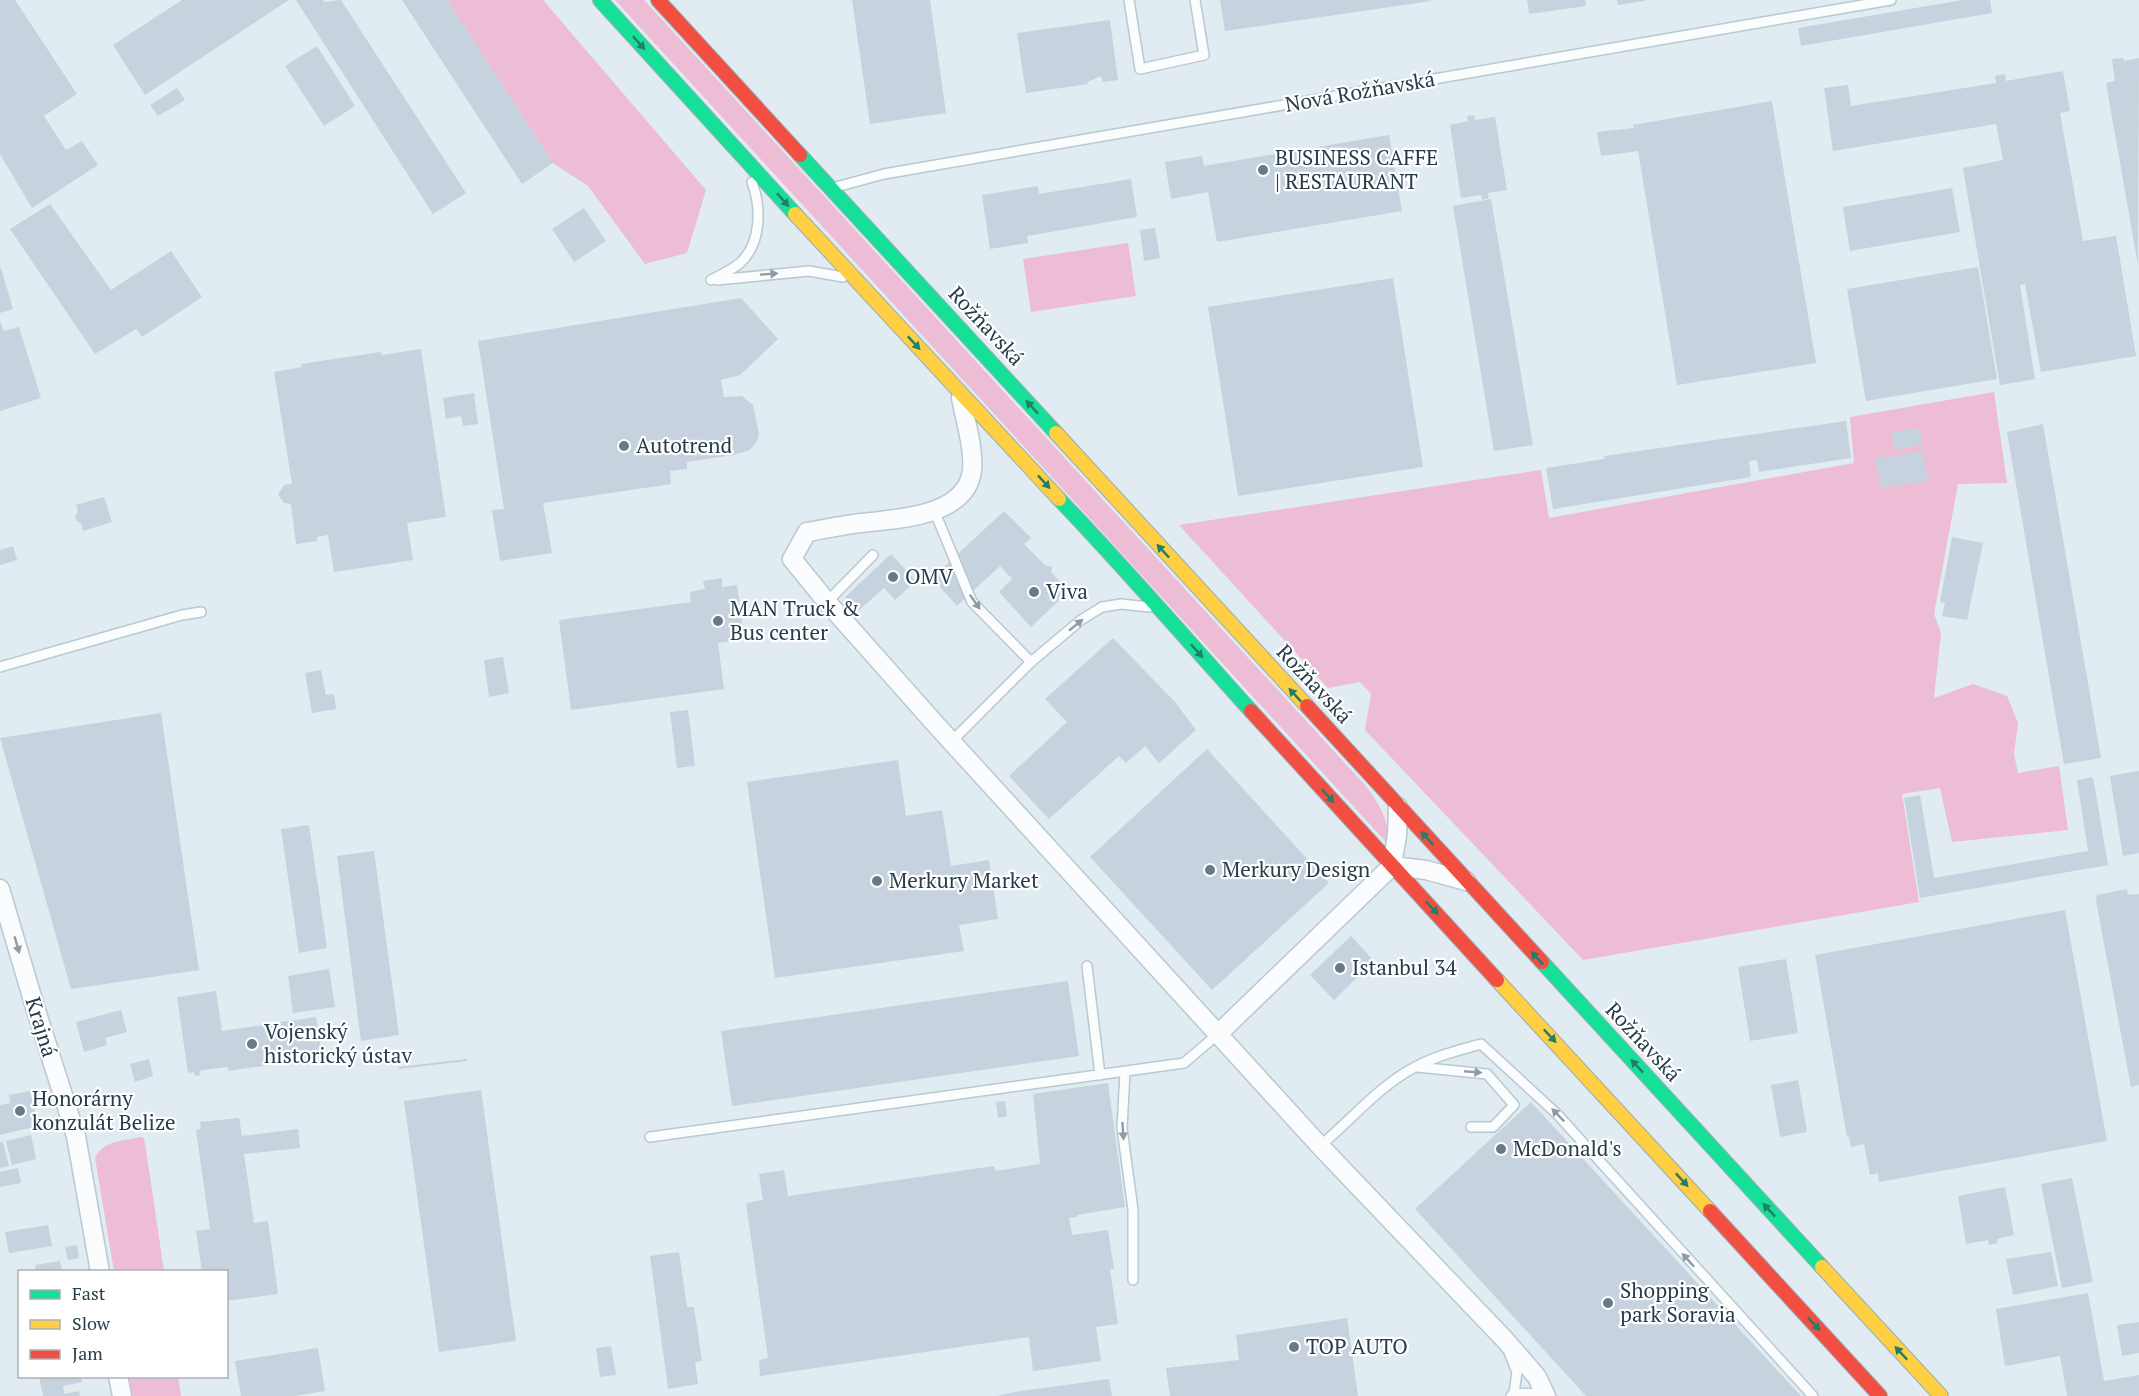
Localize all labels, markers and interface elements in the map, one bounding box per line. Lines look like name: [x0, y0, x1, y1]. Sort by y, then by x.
one-way arrow: [632, 35, 645, 50]
street label: Nová Rožňavská: [1283, 64, 1437, 118]
place label: BUSINESS CAFFE | RESTAURANT: [1275, 143, 1438, 195]
marker: BUSINESS CAFFE | RESTAURANT: [1256, 163, 1270, 177]
one-way arrow: [776, 192, 790, 207]
one-way arrow: [760, 269, 779, 278]
street label: Rožňavská: [943, 280, 1031, 371]
one-way arrow: [907, 336, 921, 351]
one-way arrow: [1025, 401, 1039, 415]
place label: Autotrend: [636, 431, 732, 459]
marker: Autotrend: [617, 439, 631, 453]
one-way arrow: [1036, 475, 1050, 489]
one-way arrow: [1157, 544, 1170, 559]
place label: OMV: [905, 562, 954, 590]
marker: OMV: [886, 570, 900, 584]
place label: Viva: [1046, 577, 1088, 605]
marker: Viva: [1027, 585, 1041, 599]
place label: MAN Truck & Bus center: [730, 594, 860, 646]
one-way arrow: [969, 594, 980, 611]
marker: MAN Truck & Bus center: [711, 614, 725, 628]
one-way arrow: [1068, 618, 1084, 631]
street label: Rožňavská: [1271, 638, 1359, 729]
one-way arrow: [1190, 643, 1203, 658]
one-way arrow: [1289, 688, 1302, 703]
one-way arrow: [1321, 788, 1335, 803]
one-way arrow: [1420, 831, 1434, 846]
place label: Merkury Design: [1222, 855, 1371, 883]
marker: Merkury Design: [1203, 863, 1217, 877]
place label: Merkury Market: [889, 866, 1039, 894]
marker: Merkury Market: [870, 874, 884, 888]
one-way arrow: [1424, 901, 1438, 915]
one-way arrow: [13, 936, 22, 954]
one-way arrow: [1531, 951, 1544, 966]
place label: Istanbul 34: [1352, 953, 1457, 981]
marker: Istanbul 34: [1333, 961, 1347, 975]
street label: Krajná: [20, 993, 64, 1061]
street label: Rožňavská: [1600, 996, 1688, 1087]
place label: Vojenský historický ústav: [264, 1017, 412, 1069]
one-way arrow: [1543, 1028, 1556, 1043]
marker: Vojenský historický ústav: [245, 1037, 259, 1051]
one-way arrow: [1631, 1059, 1644, 1074]
one-way arrow: [1463, 1067, 1482, 1077]
place label: Honorárny konzulát Belize: [32, 1084, 175, 1136]
marker: Honorárny konzulát Belize: [13, 1104, 27, 1118]
one-way arrow: [1551, 1108, 1565, 1122]
one-way arrow: [1118, 1121, 1127, 1140]
place label: McDonald's: [1513, 1134, 1622, 1162]
marker: McDonald's: [1494, 1142, 1508, 1156]
one-way arrow: [1675, 1172, 1688, 1187]
one-way arrow: [1762, 1202, 1776, 1217]
one-way arrow: [1682, 1253, 1695, 1268]
legend: [18, 1270, 228, 1378]
place label: Shopping park Soravia: [1620, 1276, 1736, 1328]
text: Fast: [72, 1281, 106, 1305]
marker: Shopping park Soravia: [1601, 1296, 1615, 1310]
text: Slow: [72, 1311, 111, 1335]
one-way arrow: [1807, 1316, 1821, 1331]
place label: TOP AUTO: [1306, 1332, 1408, 1360]
marker: TOP AUTO: [1287, 1340, 1301, 1354]
text: Jam: [72, 1341, 103, 1365]
one-way arrow: [1895, 1346, 1908, 1361]

